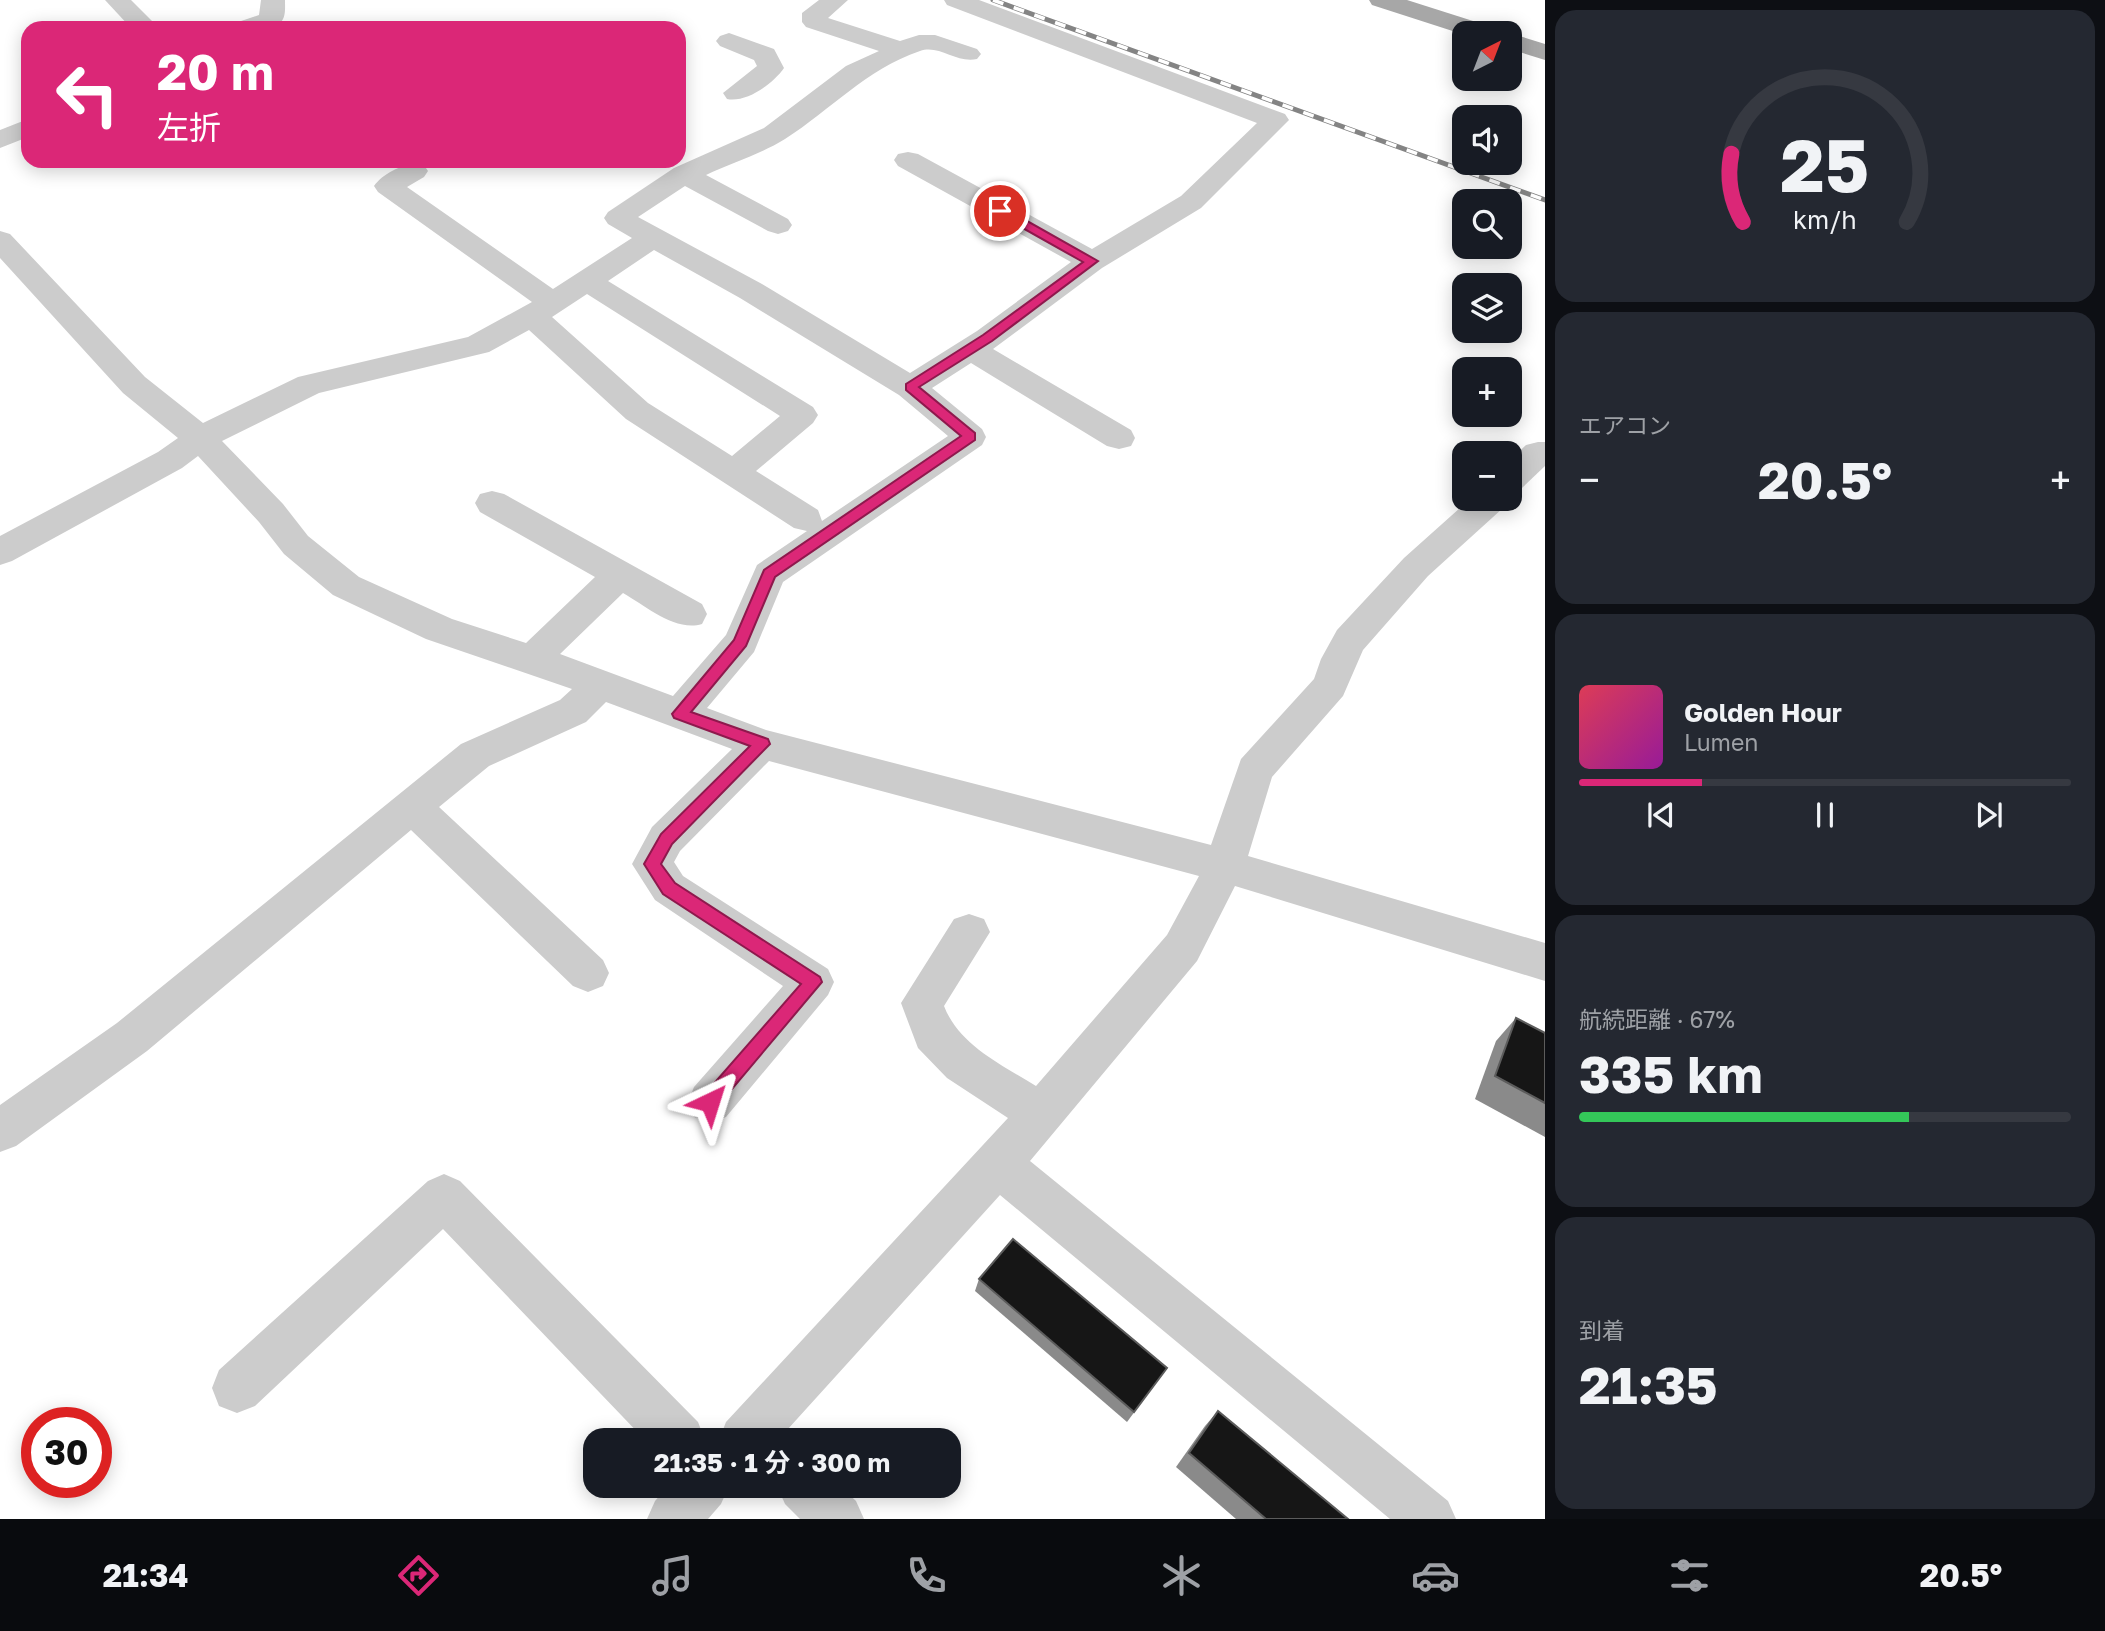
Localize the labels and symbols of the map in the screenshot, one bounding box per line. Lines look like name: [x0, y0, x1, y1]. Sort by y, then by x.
north arrow: [1452, 21, 1522, 91]
pin: [970, 181, 1030, 241]
position arrow: [673, 1065, 747, 1139]
speed limit sign: 30: [21, 1407, 112, 1498]

